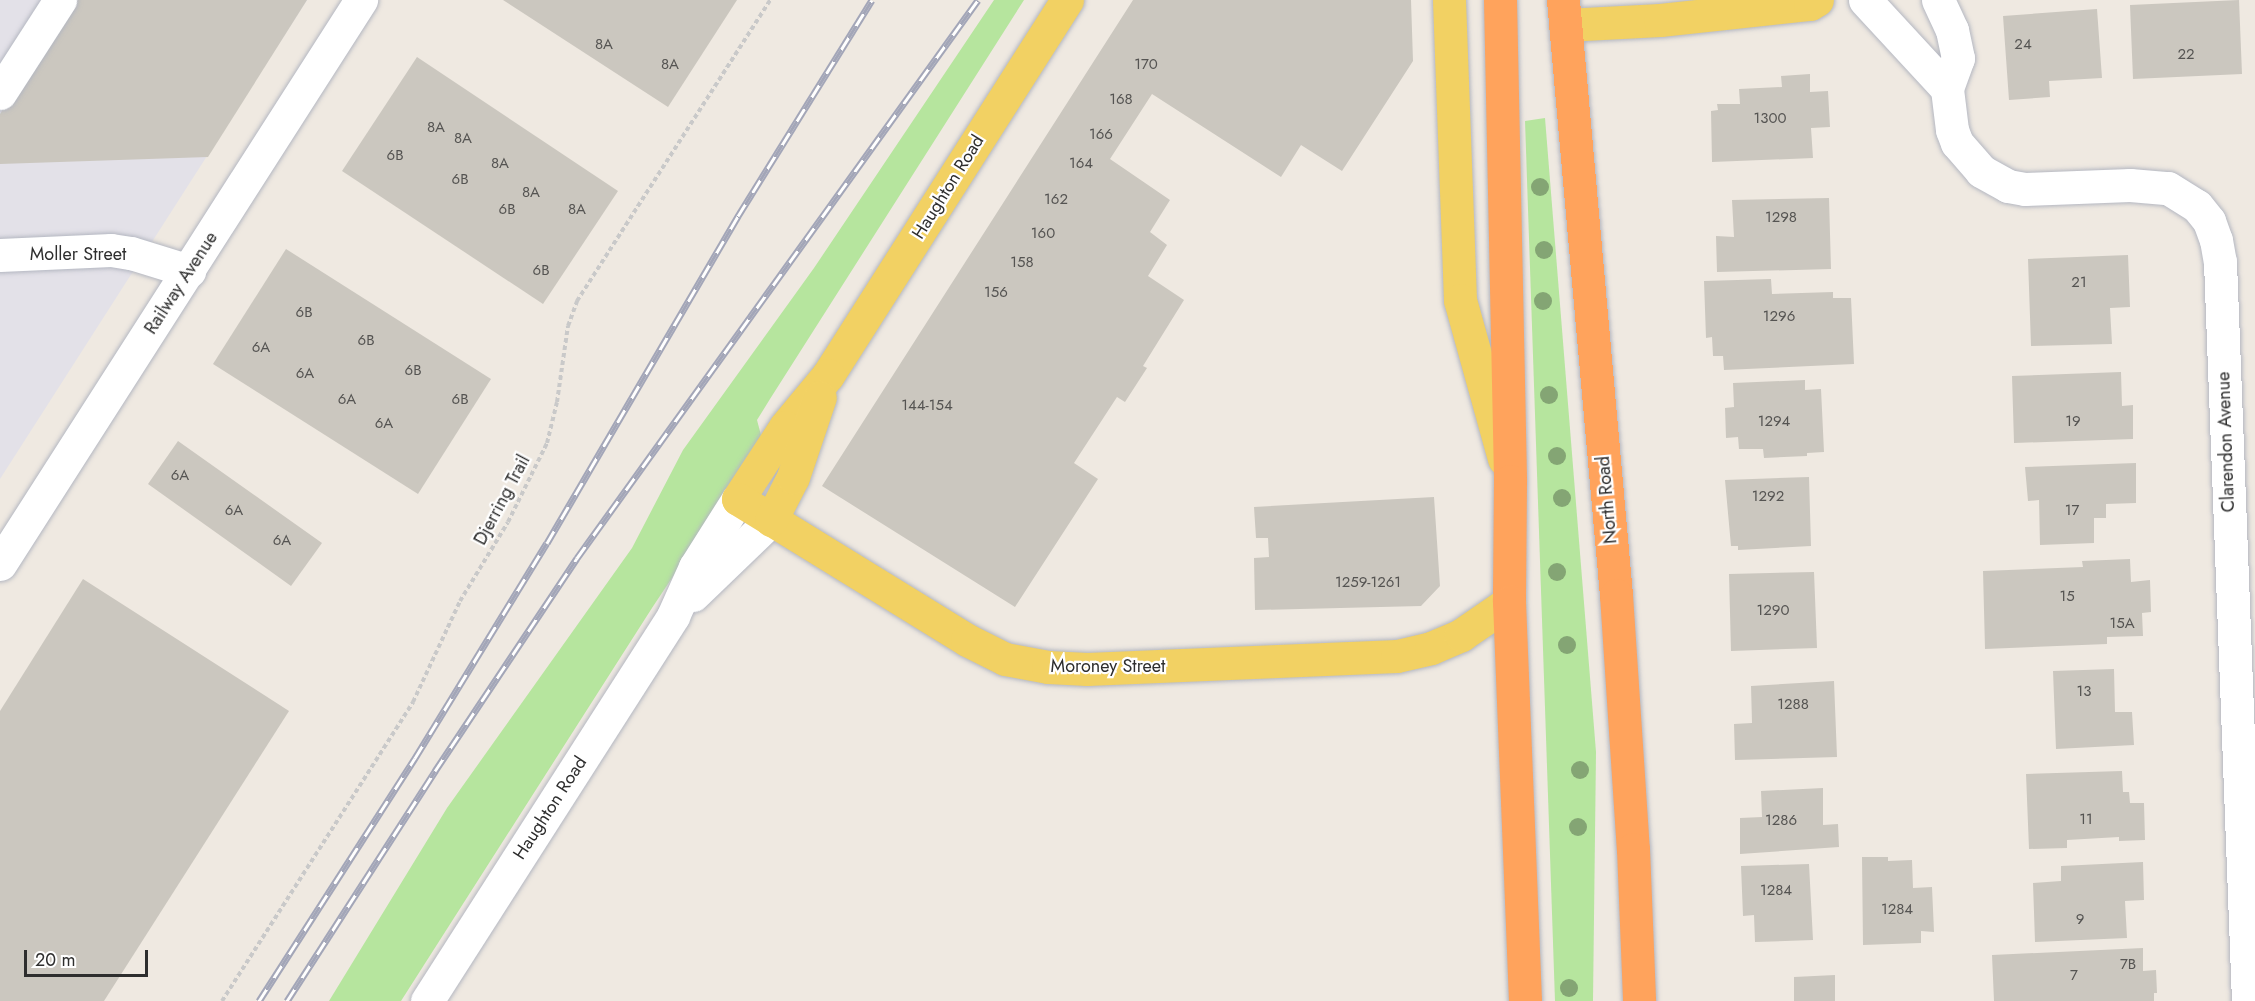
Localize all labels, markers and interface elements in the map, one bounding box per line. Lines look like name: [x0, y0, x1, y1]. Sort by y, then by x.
house number: 8A: [595, 36, 613, 54]
house number: 24: [2014, 36, 2032, 54]
house number: 22: [2177, 46, 2195, 64]
house number: 8A: [661, 56, 679, 74]
house number: 170: [1134, 56, 1158, 74]
house number: 168: [1109, 91, 1133, 109]
house number: 1300: [1754, 110, 1786, 128]
house number: 8A: [427, 119, 445, 137]
house number: 166: [1089, 126, 1113, 144]
house number: 8A: [454, 130, 472, 148]
street label: Haughton Road: [907, 131, 989, 243]
house number: 6B: [386, 147, 404, 165]
house number: 8A: [491, 155, 509, 173]
house number: 164: [1069, 155, 1093, 173]
house number: 6B: [451, 171, 469, 189]
house number: 8A: [522, 184, 540, 202]
house number: 162: [1044, 191, 1068, 209]
house number: 6B: [498, 201, 516, 219]
house number: 8A: [568, 201, 586, 219]
house number: 1298: [1765, 209, 1797, 227]
house number: 160: [1031, 225, 1055, 243]
street label: Railway Avenue: [140, 228, 222, 338]
street label: Moller Street: [30, 243, 126, 265]
house number: 158: [1010, 254, 1034, 272]
house number: 6B: [532, 262, 550, 280]
house number: 21: [2071, 274, 2087, 292]
house number: 156: [984, 284, 1008, 302]
house number: 6B: [295, 304, 313, 322]
house number: 1296: [1763, 308, 1795, 326]
house number: 6B: [357, 332, 375, 350]
house number: 6A: [252, 339, 270, 357]
house number: 6B: [404, 362, 422, 380]
house number: 6A: [296, 365, 314, 383]
street label: Clarendon Avenue: [2213, 371, 2239, 513]
house number: 6A: [338, 391, 356, 409]
house number: 6B: [451, 391, 469, 409]
house number: 144-154: [901, 397, 953, 415]
house number: 1294: [1758, 413, 1790, 431]
house number: 19: [2065, 413, 2081, 431]
house number: 6A: [375, 415, 393, 433]
street label: Djerring Trail: [469, 451, 535, 549]
street label: North Road: [1592, 455, 1622, 545]
house number: 6A: [171, 467, 189, 485]
house number: 1292: [1752, 488, 1784, 506]
house number: 6A: [225, 502, 243, 520]
house number: 17: [2065, 502, 2079, 520]
house number: 6A: [273, 532, 291, 550]
house number: 1259-1261: [1335, 574, 1401, 592]
house number: 15: [2059, 588, 2075, 606]
house number: 1290: [1757, 602, 1789, 620]
house number: 15A: [2109, 615, 2135, 633]
street label: Moroney Street: [1051, 655, 1165, 677]
house number: 13: [2077, 683, 2091, 701]
house number: 1288: [1777, 696, 1809, 714]
street label: Haughton Road: [509, 752, 591, 864]
house number: 11: [2079, 811, 2093, 829]
house number: 1286: [1765, 812, 1797, 830]
house number: 1284: [1760, 882, 1792, 900]
house number: 1284: [1881, 901, 1913, 919]
house number: 9: [2076, 911, 2084, 929]
scale bar: [27, 938, 152, 976]
text: 20 m: [35, 947, 75, 973]
house number: 7B: [2120, 956, 2136, 974]
house number: 7: [2070, 967, 2078, 985]

